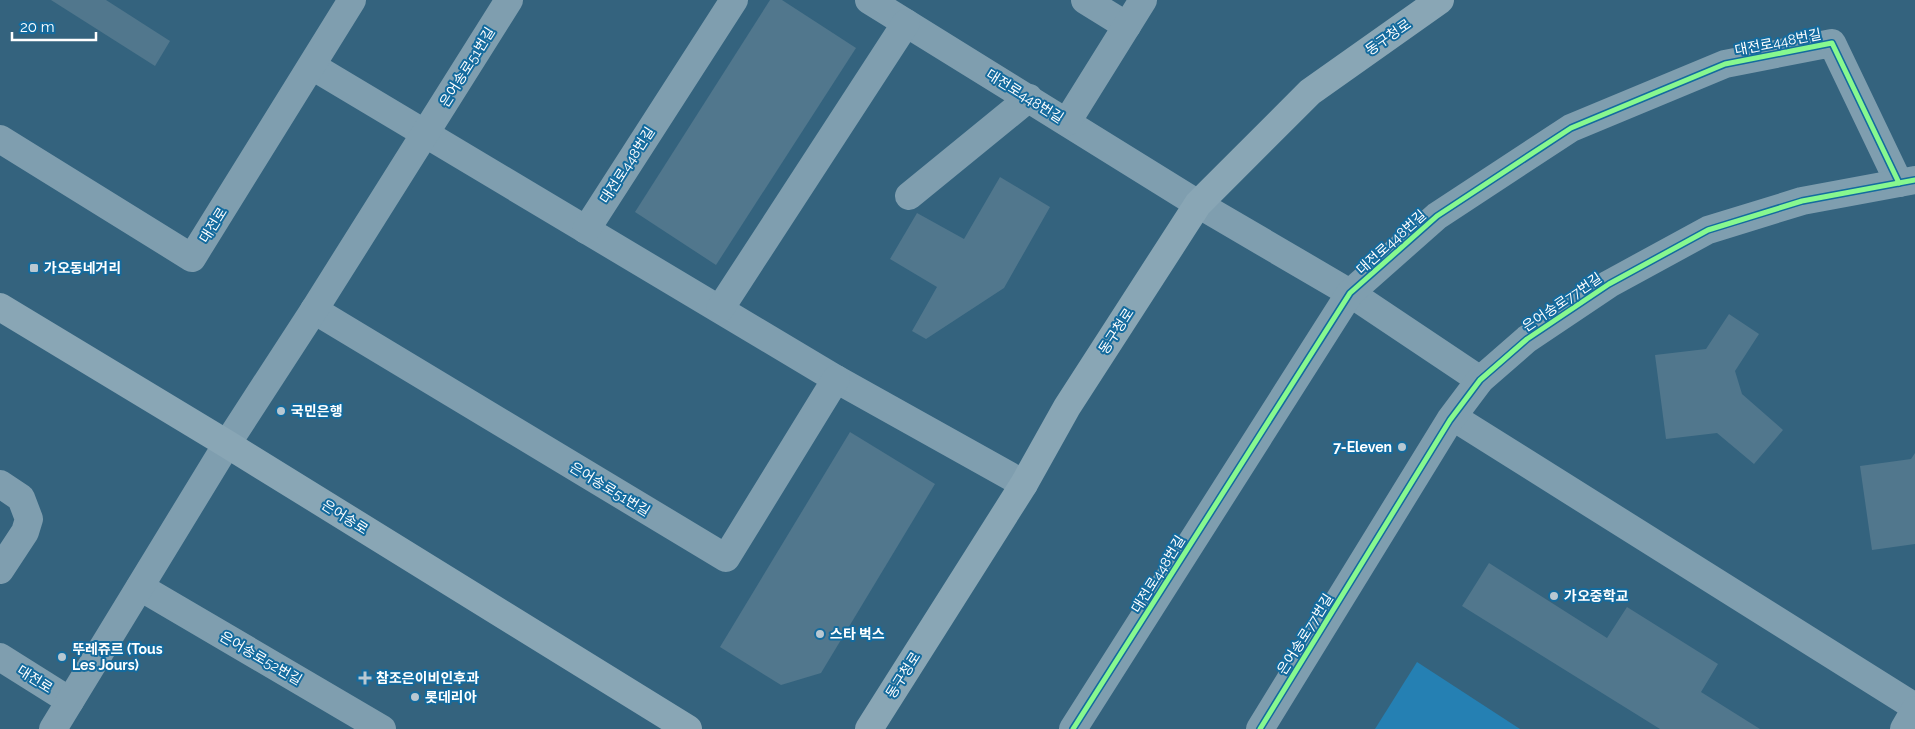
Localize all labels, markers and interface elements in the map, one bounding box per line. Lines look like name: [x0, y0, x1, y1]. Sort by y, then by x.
scale bar: [12, 10, 96, 42]
street label: 동구청로: [1362, 16, 1414, 58]
text: 20 m: [20, 18, 55, 36]
street label: 은어송로51번길: [436, 24, 498, 110]
street label: 대전로448번길: [1733, 26, 1823, 58]
street label: 대전로448번길: [983, 66, 1067, 126]
street label: 대전로448번길: [596, 124, 658, 206]
street label: 대전로: [196, 204, 230, 246]
street label: 대전로448번길: [1353, 207, 1429, 277]
place label: 가오동네거리: [44, 260, 121, 276]
marker: 가오동네거리: [28, 262, 40, 274]
street label: 은어송로77번길: [1519, 270, 1605, 334]
street label: 동구청로: [1095, 305, 1137, 357]
place label: 국민은행: [291, 403, 343, 419]
marker: 국민은행: [275, 405, 287, 417]
place label: 7-Eleven: [1333, 439, 1392, 455]
marker: 7-Eleven: [1396, 441, 1408, 453]
street label: 은어송로51번길: [567, 459, 653, 519]
street label: 은어송로: [319, 497, 371, 537]
street label: 대전로448번길: [1128, 532, 1188, 616]
place label: 가오중학교: [1564, 588, 1629, 604]
marker: 가오중학교: [1548, 590, 1560, 602]
street label: 은어송로77번길: [1274, 591, 1336, 677]
place label: 스타 벅스: [830, 626, 885, 642]
street label: 은어송로52번길: [217, 628, 305, 688]
marker: 스타 벅스: [814, 628, 826, 640]
place label: 뚜레쥬르 (Tous Les Jours): [72, 641, 163, 673]
street label: 동구청로: [883, 649, 923, 701]
marker: 뚜레쥬르 (Tous Les Jours): [56, 651, 68, 663]
street label: 대전로: [14, 662, 56, 696]
place label: 참조은이비인후과: [376, 670, 479, 686]
marker: 참조은이비인후과: [358, 671, 372, 685]
place label: 롯데리아: [425, 689, 477, 705]
marker: 롯데리아: [409, 691, 421, 703]

